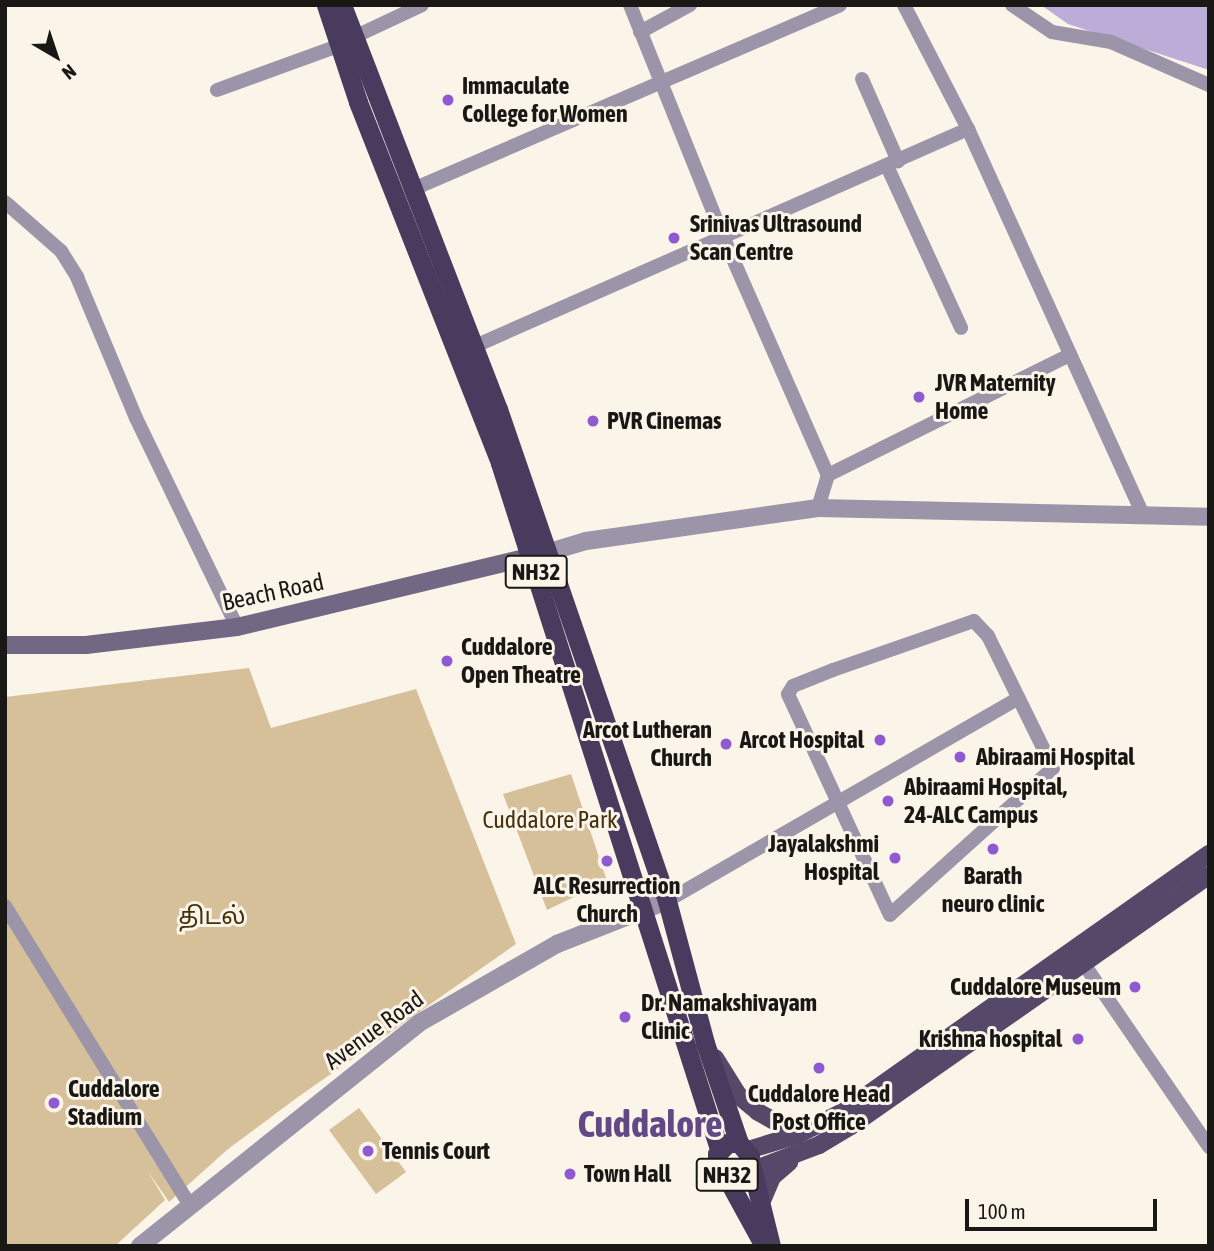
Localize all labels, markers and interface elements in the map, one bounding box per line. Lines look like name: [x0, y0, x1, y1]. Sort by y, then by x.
north arrow: [21, 21, 91, 91]
text: N: [58, 60, 80, 84]
place label: Immaculate College for Women: [462, 72, 628, 128]
marker: Immaculate College for Women: [440, 92, 456, 108]
place label: Srinivas Ultrasound Scan Centre: [690, 210, 862, 266]
marker: Srinivas Ultrasound Scan Centre: [664, 228, 684, 248]
place label: JVR Maternity Home: [935, 369, 1056, 425]
marker: JVR Maternity Home: [909, 387, 929, 407]
place label: PVR Cinemas: [607, 407, 722, 435]
marker: PVR Cinemas: [585, 413, 601, 429]
road number: NH32: [504, 552, 568, 592]
street label: Beach Road: [220, 567, 326, 617]
place label: Cuddalore Open Theatre: [461, 633, 581, 689]
marker: Cuddalore Open Theatre: [439, 653, 455, 669]
place label: Arcot Lutheran Church: [583, 716, 712, 772]
place label: Arcot Hospital: [740, 726, 864, 754]
marker: Arcot Hospital: [870, 730, 890, 750]
marker: Arcot Lutheran Church: [718, 736, 734, 752]
place label: Abiraami Hospital: [976, 743, 1135, 771]
marker: Abiraami Hospital: [950, 747, 970, 767]
place label: Abiraami Hospital, 24-ALC Campus: [904, 773, 1067, 829]
marker: Abiraami Hospital, 24-ALC Campus: [878, 791, 898, 811]
park label: Cuddalore Park: [482, 806, 618, 834]
place label: Jayalakshmi Hospital: [768, 830, 879, 886]
marker: Barath neuro clinic: [983, 839, 1003, 859]
marker: Jayalakshmi Hospital: [885, 848, 905, 868]
marker: ALC Resurrection Church: [599, 853, 615, 869]
place label: Barath neuro clinic: [942, 862, 1044, 918]
place label: ALC Resurrection Church: [534, 872, 680, 928]
park label: திடல்: [178, 902, 246, 930]
place label: Cuddalore Museum: [950, 973, 1121, 1001]
marker: Cuddalore Museum: [1127, 979, 1143, 995]
street label: Avenue Road: [319, 984, 429, 1076]
place label: Dr. Namakshivayam Clinic: [641, 989, 817, 1045]
marker: Dr. Namakshivayam Clinic: [615, 1007, 635, 1027]
place label: Krishna hospital: [919, 1025, 1062, 1053]
marker: Krishna hospital: [1068, 1029, 1088, 1049]
marker: Cuddalore Head Post Office: [811, 1060, 827, 1076]
place label: Cuddalore Stadium: [68, 1075, 160, 1131]
place label: Cuddalore Head Post Office: [748, 1080, 890, 1136]
marker: Cuddalore Stadium: [46, 1095, 62, 1111]
district label: Cuddalore: [577, 1101, 723, 1147]
place label: Tennis Court: [382, 1137, 490, 1165]
marker: Tennis Court: [360, 1143, 376, 1159]
road number: NH32: [696, 1156, 758, 1194]
place label: Town Hall: [584, 1160, 671, 1188]
marker: Town Hall: [562, 1166, 578, 1182]
scale bar: [969, 1184, 1162, 1228]
text: 100 m: [978, 1199, 1026, 1223]

